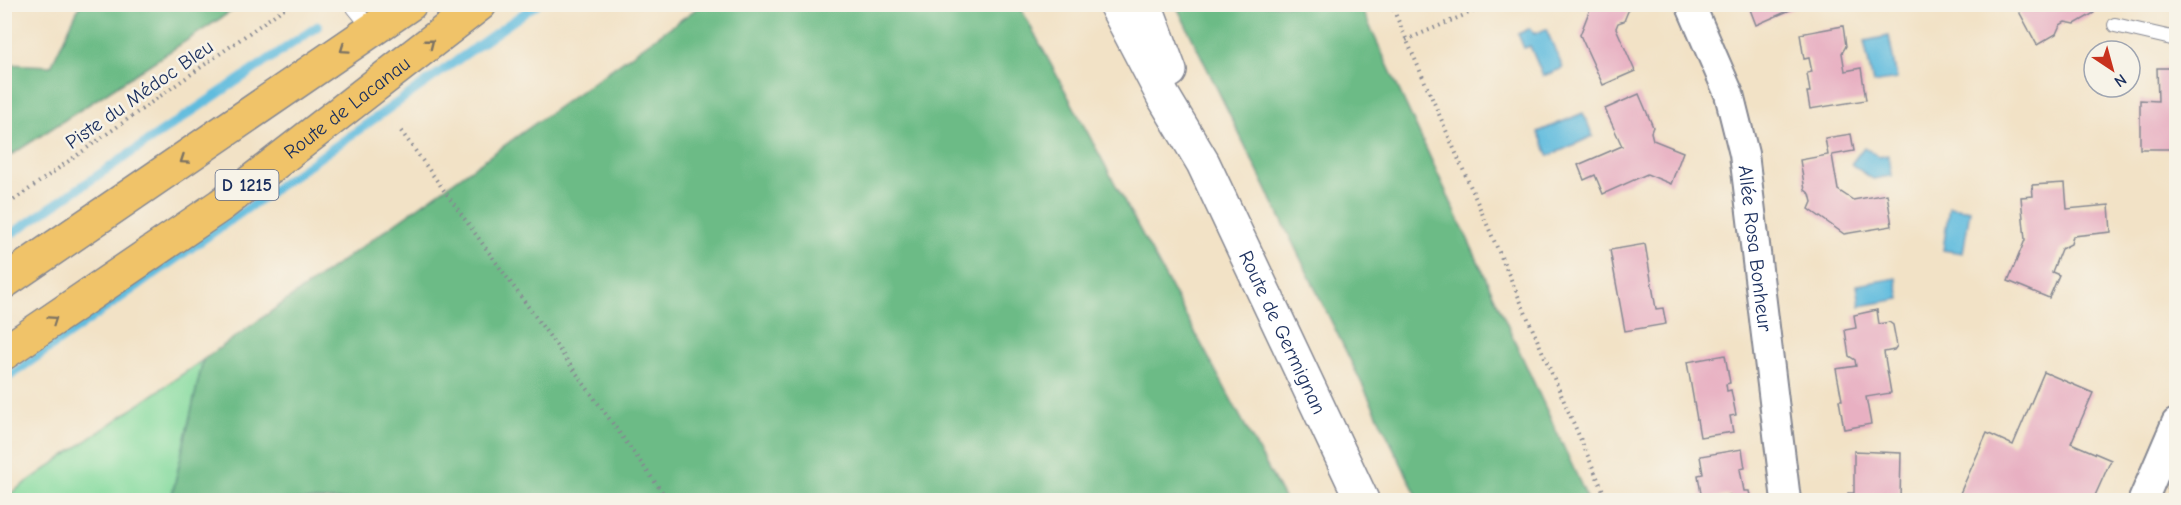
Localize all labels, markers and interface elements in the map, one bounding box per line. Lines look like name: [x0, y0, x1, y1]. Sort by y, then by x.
street label: Piste du Médoc Bleu: [61, 35, 217, 154]
north arrow: [2082, 39, 2142, 99]
one-way arrow: [423, 40, 434, 51]
one-way arrow: [340, 42, 351, 53]
street label: Route de Lacanau: [280, 52, 415, 164]
text: N: [2111, 70, 2130, 91]
one-way arrow: [180, 153, 191, 164]
street label: Allée Rosa Bonheur: [1733, 164, 1776, 333]
road number: D 1215: [216, 170, 278, 200]
street label: Route de Germignan: [1234, 247, 1331, 418]
one-way arrow: [46, 316, 57, 327]

